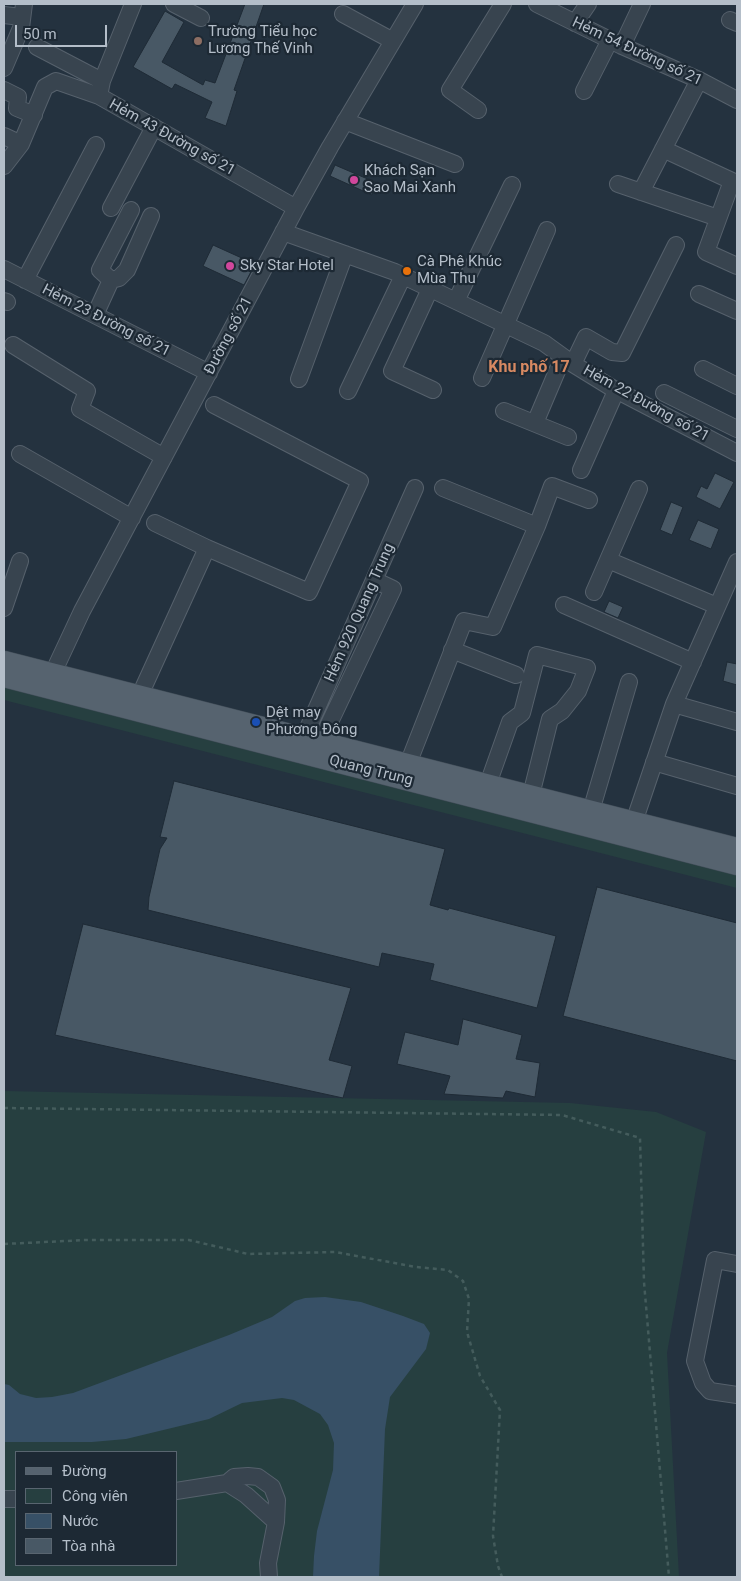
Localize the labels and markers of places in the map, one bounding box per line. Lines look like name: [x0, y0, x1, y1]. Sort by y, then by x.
place label: Trường Tiểu học Lương Thế Vinh: [208, 23, 317, 58]
marker: Trường Tiểu học Lương Thế Vinh: [192, 35, 204, 47]
place label: Khách Sạn Sao Mai Xanh: [364, 162, 456, 197]
marker: Khách Sạn Sao Mai Xanh: [348, 174, 360, 186]
place label: Cà Phê Khúc Mùa Thu: [417, 253, 502, 288]
place label: Sky Star Hotel: [240, 257, 334, 275]
marker: Sky Star Hotel: [224, 260, 236, 272]
marker: Cà Phê Khúc Mùa Thu: [401, 265, 413, 277]
place label: Dệt may Phương Đông: [266, 704, 357, 739]
marker: Dệt may Phương Đông: [250, 716, 262, 728]

